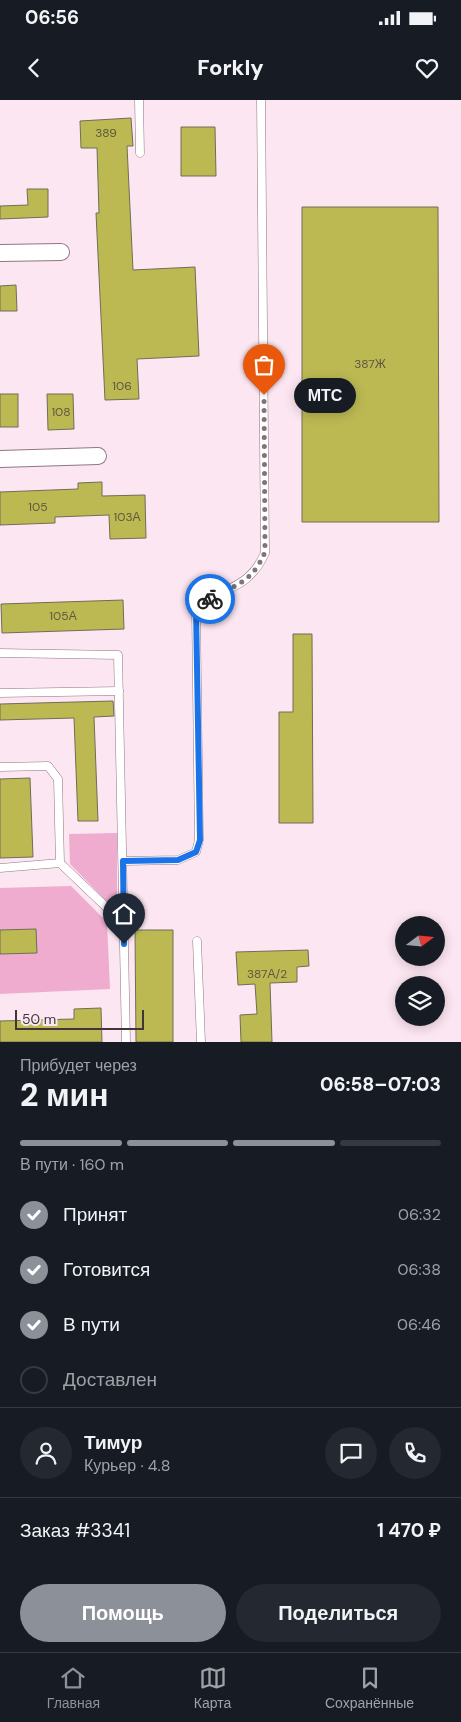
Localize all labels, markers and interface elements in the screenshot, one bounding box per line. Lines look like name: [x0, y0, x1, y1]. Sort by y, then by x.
text: 06:56: [25, 5, 79, 30]
text: Forkly: [197, 53, 264, 82]
icon: back: [20, 54, 48, 82]
icon: heart: [413, 54, 441, 82]
house number: 389: [95, 125, 117, 141]
pin: [243, 344, 285, 395]
icon: bag: [250, 351, 278, 379]
house number: 387Ж: [354, 356, 386, 372]
house number: 106: [112, 378, 132, 394]
callout: МТС: [294, 378, 356, 412]
text: МТС: [308, 385, 342, 406]
house number: 108: [51, 404, 71, 420]
house number: 105: [28, 499, 48, 515]
house number: 103А: [113, 509, 141, 525]
courier: [185, 574, 235, 624]
icon: bike: [196, 585, 224, 613]
house number: 105А: [49, 608, 77, 624]
pin: [103, 893, 145, 944]
icon: home: [110, 900, 138, 928]
north arrow: [395, 916, 445, 966]
map controls: [395, 916, 445, 1026]
house number: 387А/2: [247, 966, 287, 982]
button: layers: [395, 976, 445, 1026]
scale bar: [15, 1007, 144, 1030]
text: 50 m: [22, 1010, 56, 1028]
text: Прибудет через: [20, 1055, 137, 1076]
text: 06:58–07:03: [320, 1072, 441, 1097]
text: 2 мин: [20, 1074, 109, 1116]
text: В пути · 160 m: [20, 1154, 124, 1175]
icon: check: [20, 1201, 48, 1229]
text: Принят: [63, 1202, 127, 1227]
text: 06:32: [398, 1204, 441, 1225]
icon: check: [20, 1256, 48, 1284]
text: Готовится: [63, 1257, 150, 1282]
text: 06:38: [398, 1259, 441, 1280]
icon: check: [20, 1311, 48, 1339]
text: В пути: [63, 1312, 120, 1337]
text: 06:46: [397, 1314, 441, 1335]
text: Доставлен: [63, 1367, 157, 1392]
button: person: [20, 1427, 72, 1479]
button: chat: [325, 1427, 377, 1479]
button: phone: [389, 1427, 441, 1479]
text: Тимур: [84, 1430, 142, 1455]
text: Курьер · 4.8: [84, 1455, 170, 1476]
text: Заказ #3341: [20, 1518, 130, 1543]
text: 1 470 ₽: [377, 1518, 441, 1543]
button: Помощь: [20, 1584, 226, 1642]
button: Поделиться: [236, 1584, 441, 1642]
tab: Главная: [47, 1664, 100, 1712]
tab: Карта: [194, 1664, 231, 1712]
tab: Сохранённые: [325, 1664, 414, 1712]

